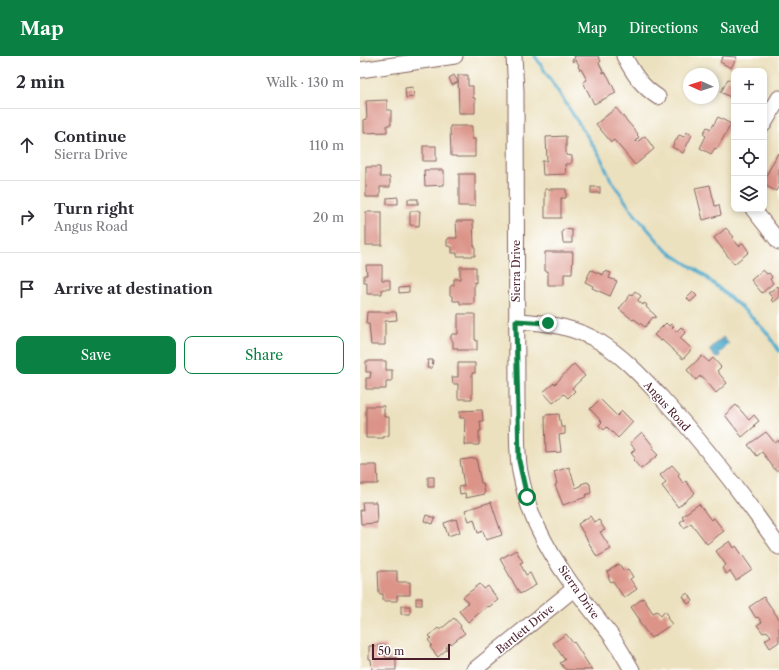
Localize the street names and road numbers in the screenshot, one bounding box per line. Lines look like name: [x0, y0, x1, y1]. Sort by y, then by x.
street label: Sierra Drive: [509, 240, 523, 302]
street label: Angus Road: [640, 377, 693, 434]
street label: Sierra Drive: [555, 562, 603, 622]
street label: Bartlett Drive: [493, 601, 557, 657]

